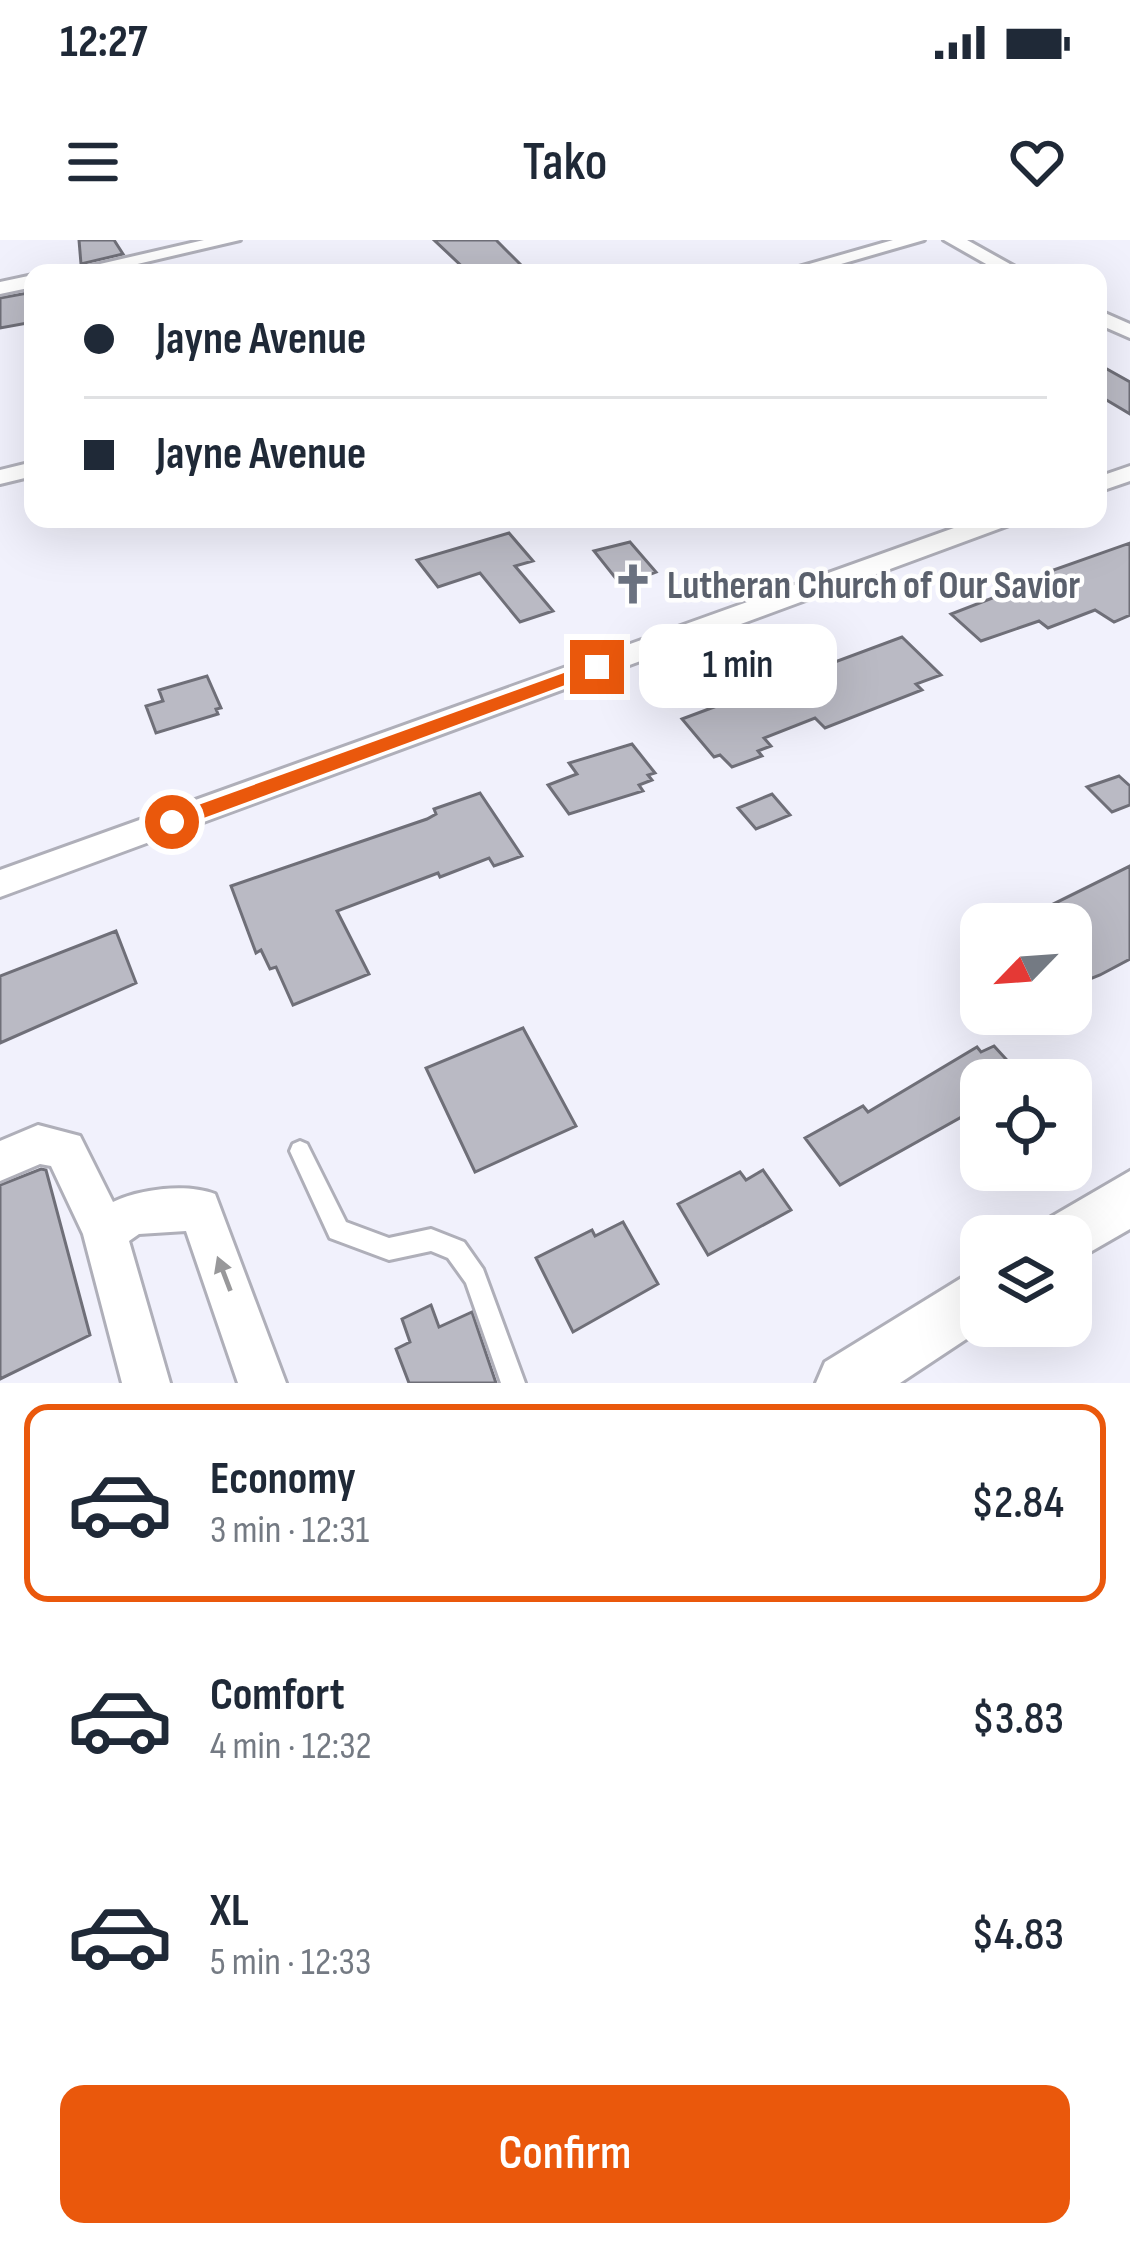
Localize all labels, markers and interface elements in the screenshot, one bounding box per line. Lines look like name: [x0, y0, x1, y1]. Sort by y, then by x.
text: 12:27: [60, 15, 147, 70]
icon: menu: [60, 129, 126, 195]
icon: heart: [1004, 129, 1070, 195]
text: Tako: [523, 130, 608, 195]
text: Jayne Avenue: [156, 312, 366, 367]
text: Jayne Avenue: [156, 427, 366, 482]
church icon: Lutheran Church of Our Savior: [610, 561, 656, 607]
place label: Lutheran Church of Our Savior: [667, 563, 1080, 610]
callout: 1 min: [639, 625, 837, 709]
route end: [570, 640, 624, 694]
text: 1 min: [703, 642, 773, 689]
route start: [145, 795, 199, 849]
north arrow: [960, 903, 1092, 1035]
map controls: [960, 903, 1092, 1347]
button: locate: [960, 1059, 1092, 1191]
button: layers: [960, 1215, 1092, 1347]
one-way arrow: [213, 1255, 232, 1291]
icon: car: [66, 1449, 174, 1557]
text: Economy: [210, 1452, 356, 1507]
text: $2.84: [971, 1476, 1064, 1531]
text: 3 min · 12:31: [210, 1507, 369, 1554]
icon: car: [66, 1665, 174, 1773]
text: Comfort: [210, 1668, 345, 1723]
text: $3.83: [972, 1692, 1064, 1747]
text: 4 min · 12:32: [210, 1723, 372, 1770]
icon: car: [66, 1881, 174, 1989]
text: XL: [210, 1884, 249, 1939]
text: $4.83: [971, 1908, 1064, 1963]
text: 5 min · 12:33: [210, 1939, 371, 1986]
button: Confirm: [60, 2085, 1070, 2223]

